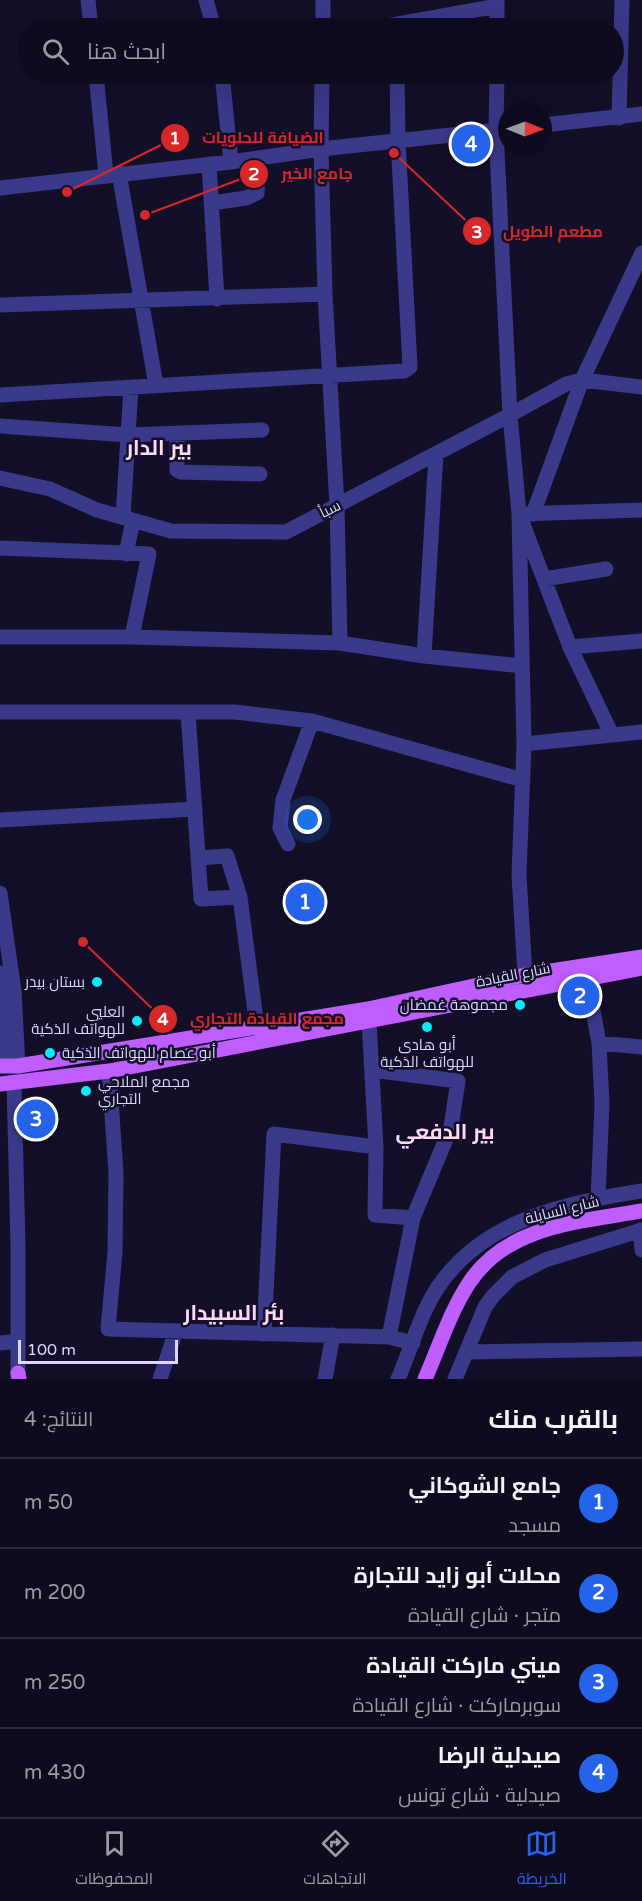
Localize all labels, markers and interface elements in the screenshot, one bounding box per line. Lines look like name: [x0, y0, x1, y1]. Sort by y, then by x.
search box: [18, 18, 624, 84]
icon: search: [39, 35, 72, 68]
text: ابحث هنا: [87, 39, 166, 65]
north arrow: [498, 102, 552, 156]
callout: الضيافة للحلويات: [160, 121, 336, 155]
pin: 4: [452, 122, 490, 166]
text: 1: [169, 127, 181, 149]
text: الضيافة للحلويات: [202, 128, 324, 148]
callout: جامع الخير: [239, 157, 365, 191]
text: 2: [248, 163, 260, 185]
text: جامع الخير: [280, 164, 353, 184]
callout: مطعم الطويل: [462, 214, 615, 248]
text: 3: [471, 221, 483, 243]
text: مطعم الطويل: [503, 222, 603, 243]
district label: بير الدار: [125, 436, 192, 461]
street label: سبأ: [316, 495, 344, 522]
your location: [293, 805, 322, 834]
pin: 1: [286, 880, 324, 924]
street label: شارع القيادة: [474, 959, 552, 993]
place label: بستان بيدر: [24, 973, 85, 992]
pin: 2: [560, 974, 600, 1018]
marker: بستان بيدر: [90, 975, 104, 989]
place label: مجموهة غمضان: [400, 996, 508, 1015]
marker: مجموهة غمضان: [513, 998, 527, 1012]
callout: مجمع القيادة التجاري: [148, 1002, 356, 1036]
place label: العليي للهواتف الذكية: [31, 1003, 125, 1039]
text: 4: [157, 1008, 169, 1030]
text: مجمع القيادة التجاري: [190, 1009, 344, 1031]
marker: العليي للهواتف الذكية: [130, 1014, 144, 1028]
marker: أبو هادي للهواتف الذكية: [420, 1020, 434, 1034]
place label: أبو هادي للهواتف الذكية: [380, 1035, 474, 1072]
place label: أبو عصام للهواتف الذكية: [62, 1043, 216, 1063]
marker: أبو عصام للهواتف الذكية: [43, 1046, 57, 1060]
place label: مجمع الملاحي التجاري: [98, 1073, 190, 1111]
marker: مجمع الملاحي التجاري: [79, 1084, 93, 1098]
pin: 3: [16, 1096, 56, 1142]
district label: بير الدفعي: [396, 1120, 494, 1149]
street label: شارع السايلة: [523, 1192, 601, 1230]
district label: بئر السبيدار: [183, 1301, 284, 1326]
scale bar: [18, 1337, 178, 1364]
text: 100 m: [27, 1340, 76, 1360]
text: بالقرب منك: [489, 1404, 618, 1435]
text: النتائج: 4: [24, 1408, 93, 1432]
text: جامع الشوكاني: [408, 1473, 561, 1499]
text: 50 m: [24, 1491, 73, 1515]
text: 1: [592, 1491, 605, 1515]
text: مسجد: [508, 1514, 561, 1538]
text: محلات أبو زايد للتجارة: [354, 1563, 561, 1589]
text: 200 m: [24, 1581, 85, 1605]
text: 2: [592, 1581, 605, 1605]
text: متجر · شارع القيادة: [408, 1604, 561, 1628]
text: ميني ماركت القيادة: [366, 1653, 561, 1679]
text: 250 m: [24, 1671, 85, 1695]
text: 3: [592, 1671, 605, 1695]
text: سوبرماركت · شارع القيادة: [352, 1694, 561, 1718]
text: صيدلية الرضا: [438, 1743, 561, 1769]
text: 430 m: [24, 1761, 85, 1785]
text: 4: [592, 1761, 605, 1785]
text: صيدلية · شارع تونس: [398, 1784, 561, 1808]
tab: المحفوظات: [75, 1827, 153, 1893]
tab: الاتجاهات: [303, 1827, 367, 1893]
tab: الخريطة: [517, 1827, 567, 1893]

